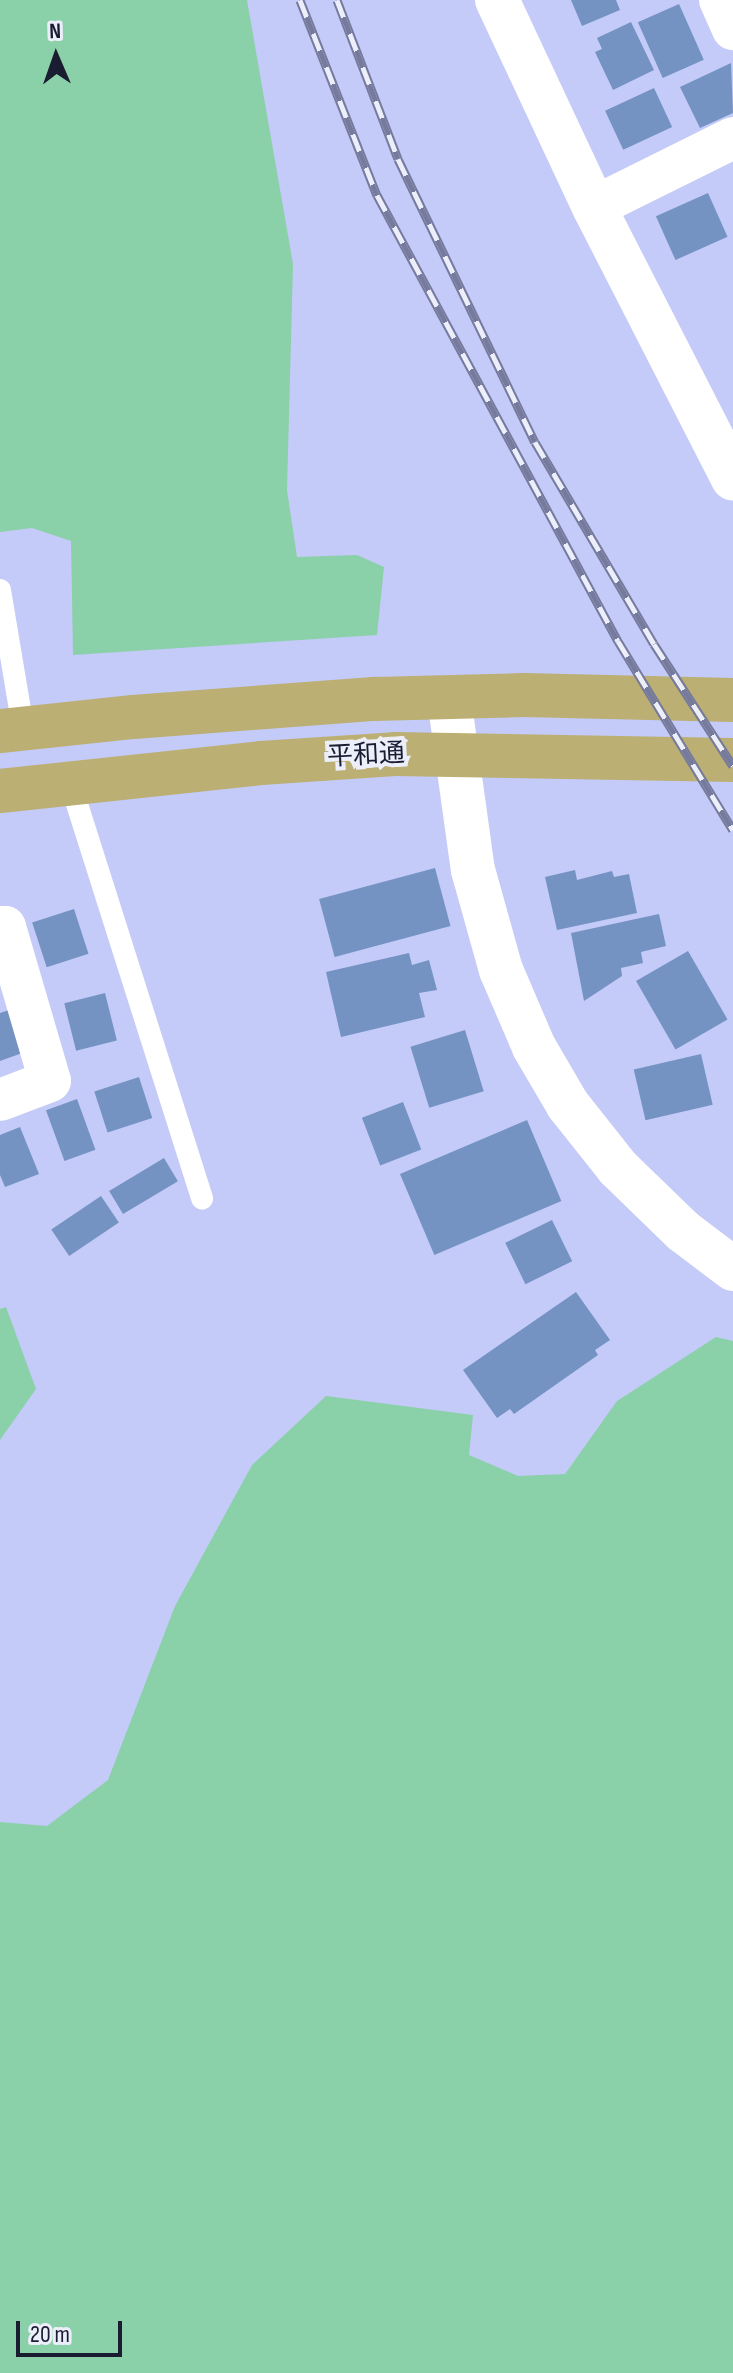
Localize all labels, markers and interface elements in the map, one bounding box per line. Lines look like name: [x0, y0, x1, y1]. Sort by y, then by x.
north arrow: [16, 16, 96, 96]
text: N: [49, 18, 61, 45]
street label: 平和通: [326, 738, 406, 774]
scale bar: [20, 2305, 126, 2355]
text: 20 m: [30, 2320, 70, 2349]

